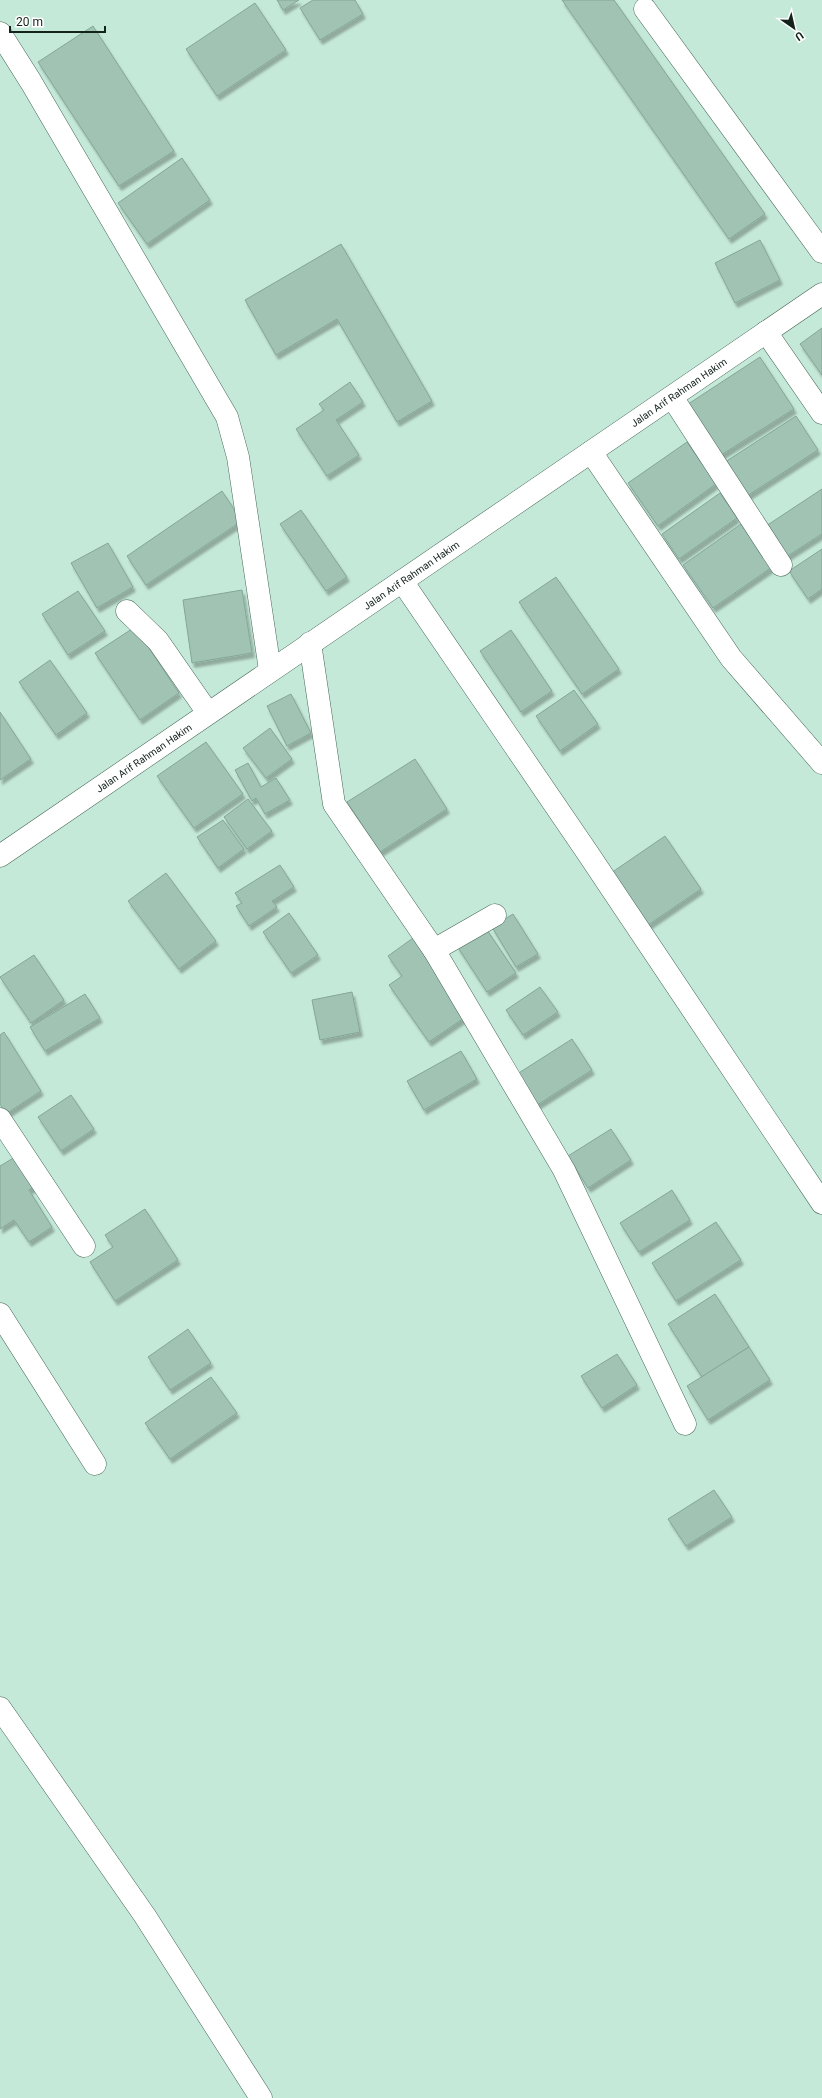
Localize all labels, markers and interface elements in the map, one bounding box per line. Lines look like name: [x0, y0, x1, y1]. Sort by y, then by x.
scale bar: [10, 8, 105, 34]
north arrow: [774, 8, 814, 48]
text: 20 m: [16, 15, 43, 29]
text: U: [793, 28, 806, 43]
street label: Jalan Arif Rahman Hakim: [629, 356, 729, 429]
street label: Jalan Arif Rahman Hakim: [361, 539, 462, 612]
street label: Jalan Arif Rahman Hakim: [94, 722, 194, 795]

